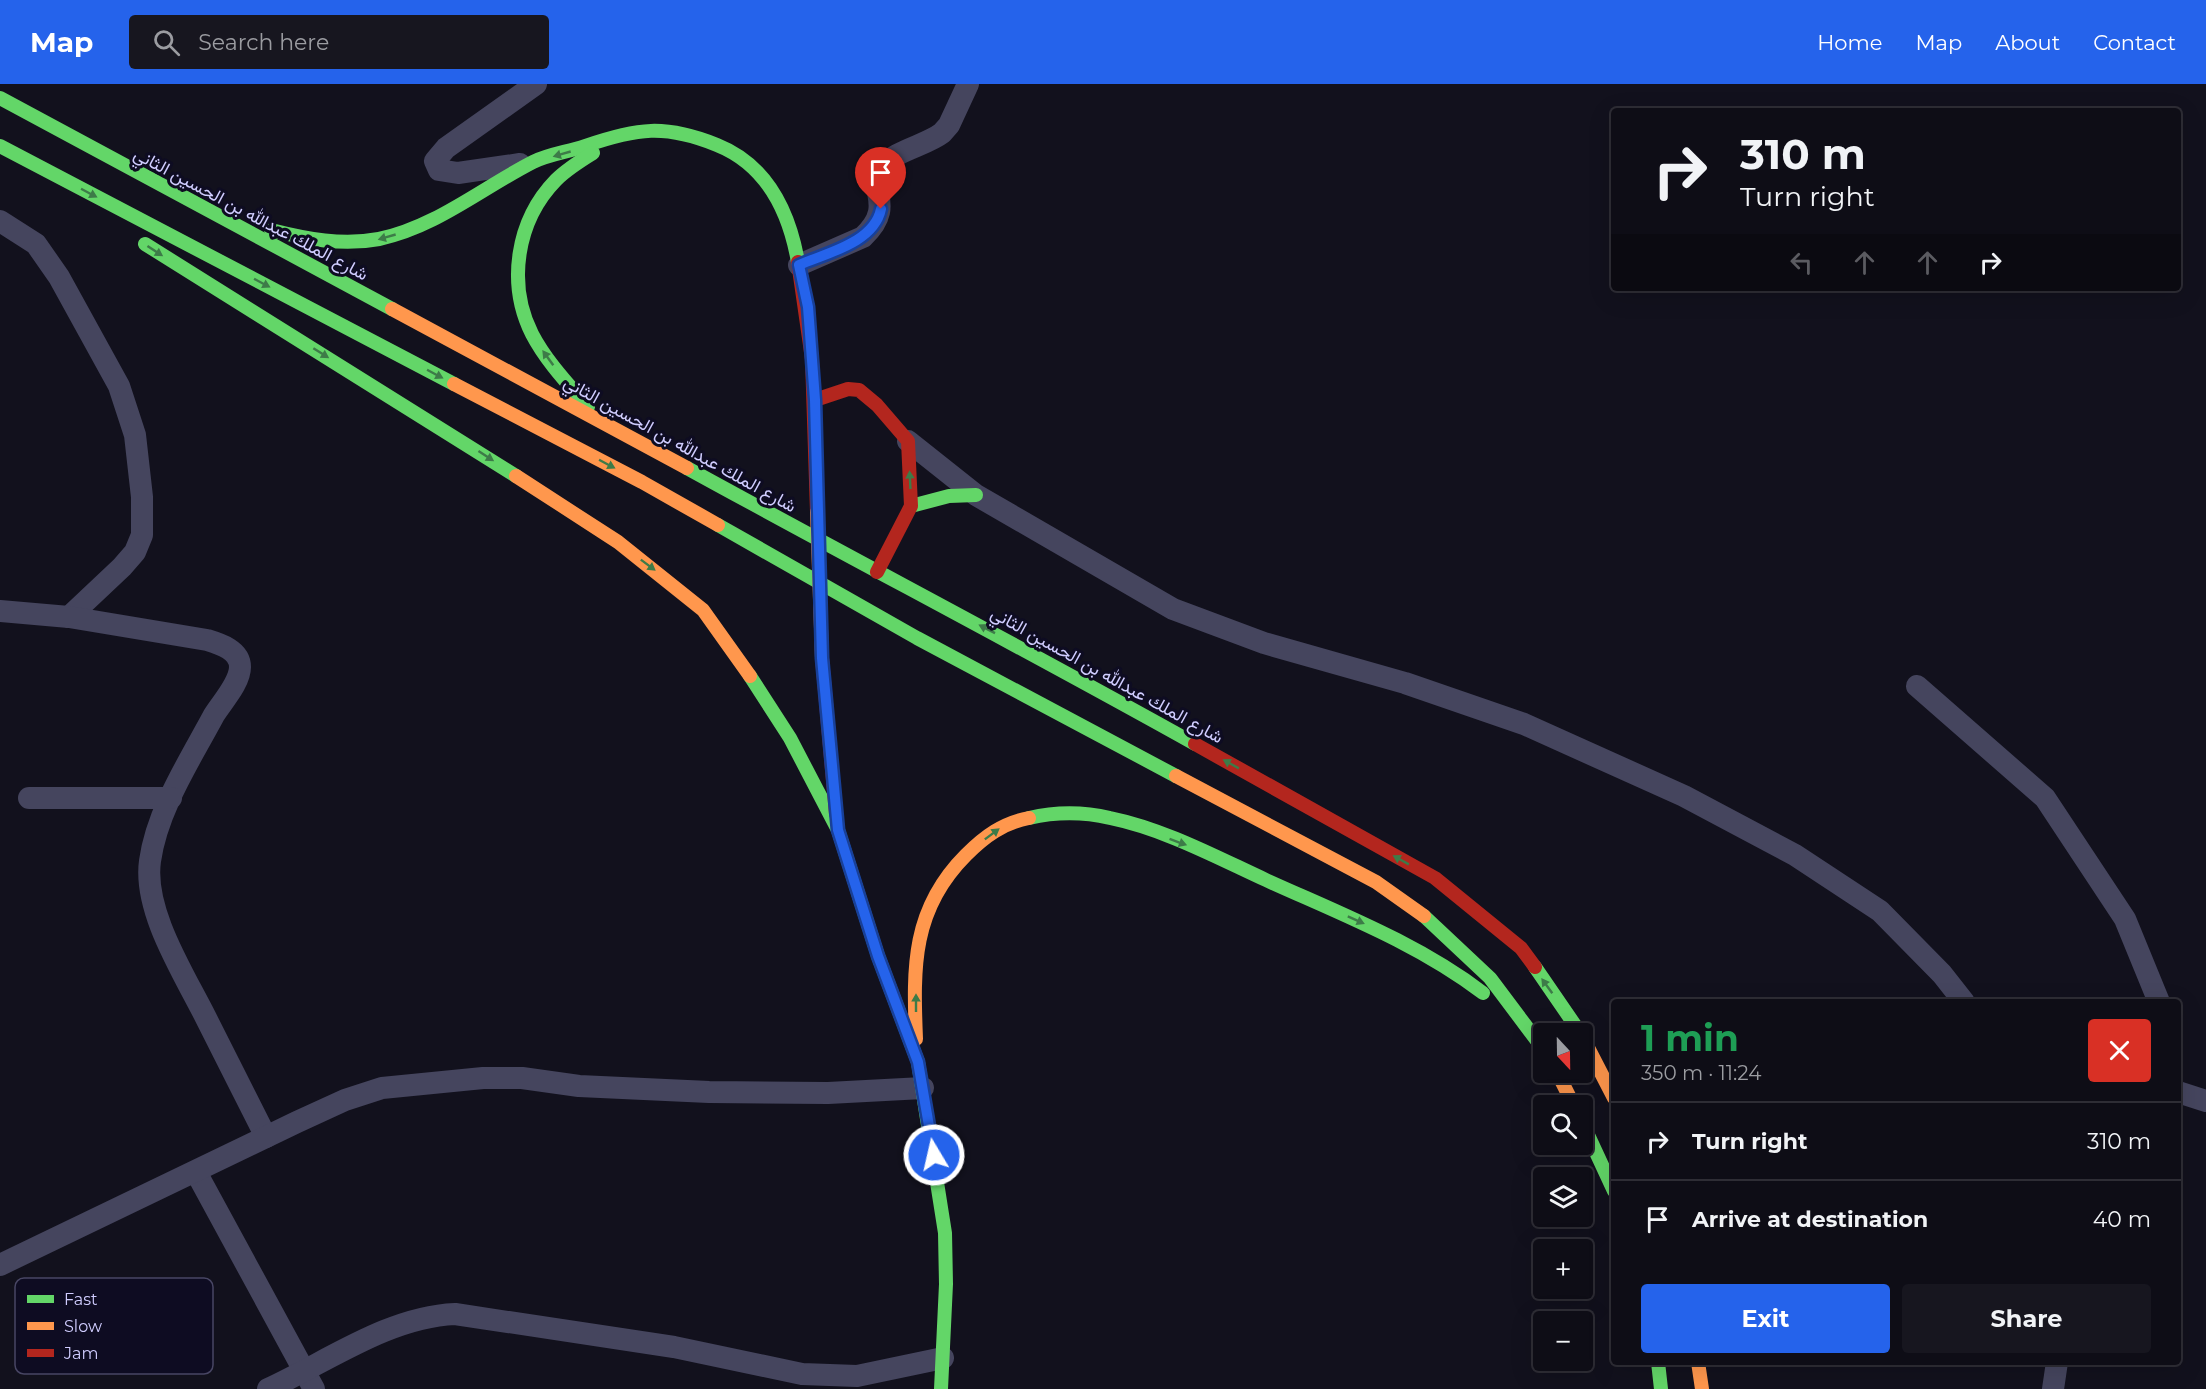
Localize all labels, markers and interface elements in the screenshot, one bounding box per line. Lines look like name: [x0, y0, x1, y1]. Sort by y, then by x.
search box: [129, 15, 549, 69]
text: Map: [30, 25, 93, 59]
icon: search: [150, 26, 183, 59]
text: Search here: [198, 29, 329, 56]
text: Home: [1817, 30, 1882, 55]
text: Map: [1915, 30, 1962, 55]
text: About: [1995, 30, 2060, 55]
text: Contact: [2093, 30, 2176, 55]
text: 310 m: [1740, 128, 1866, 180]
icon: right: [1641, 132, 1719, 210]
street label: شارع الملك عبدالله بن الحسين الثاني: [128, 143, 372, 289]
pin: [855, 147, 906, 209]
one-way arrow: [552, 150, 570, 159]
icon: arrive: [864, 156, 897, 189]
text: Turn right: [1740, 180, 1875, 213]
one-way arrow: [81, 188, 98, 198]
one-way arrow: [377, 233, 395, 242]
one-way arrow: [147, 245, 163, 256]
icon: left: [1785, 246, 1818, 279]
icon: ahead: [1848, 246, 1881, 279]
icon: ahead: [1911, 246, 1944, 279]
icon: right: [1974, 246, 2007, 279]
one-way arrow: [254, 278, 271, 288]
one-way arrow: [313, 347, 329, 358]
one-way arrow: [542, 350, 554, 366]
one-way arrow: [426, 369, 443, 379]
street label: شارع الملك عبدالله بن الحسين الثاني: [558, 371, 800, 521]
one-way arrow: [478, 450, 495, 461]
one-way arrow: [599, 459, 616, 469]
one-way arrow: [905, 470, 914, 489]
one-way arrow: [640, 558, 656, 571]
street label: شارع الملك عبدالله بن الحسين الثاني: [985, 602, 1227, 752]
one-way arrow: [979, 624, 996, 634]
one-way arrow: [1223, 759, 1240, 769]
one-way arrow: [984, 829, 999, 841]
one-way arrow: [1169, 838, 1187, 848]
one-way arrow: [1393, 855, 1410, 865]
one-way arrow: [1348, 916, 1365, 925]
one-way arrow: [1542, 978, 1554, 993]
one-way arrow: [911, 994, 921, 1013]
text: 1 min: [1641, 1016, 1739, 1060]
button: close: [2088, 1019, 2151, 1082]
north arrow: [1533, 1023, 1593, 1083]
map controls: [1533, 1023, 1593, 1371]
text: 350 m · 11:24: [1641, 1061, 1761, 1085]
button: search: [1533, 1095, 1593, 1155]
position arrow: [902, 1123, 966, 1187]
icon: right: [1641, 1125, 1674, 1158]
text: Turn right: [1692, 1128, 1807, 1155]
text: 310 m: [2087, 1128, 2151, 1155]
button: layers: [1533, 1167, 1593, 1227]
icon: arrive: [1641, 1203, 1674, 1236]
text: Arrive at destination: [1692, 1206, 1928, 1233]
text: 40 m: [2093, 1206, 2151, 1233]
button: +: [1533, 1239, 1593, 1299]
legend: [15, 1278, 213, 1374]
button: Exit: [1641, 1284, 1890, 1353]
button: Share: [1902, 1284, 2151, 1353]
text: Fast: [64, 1290, 98, 1309]
button: −: [1533, 1311, 1593, 1371]
text: Slow: [64, 1317, 102, 1336]
text: Jam: [63, 1344, 98, 1363]

